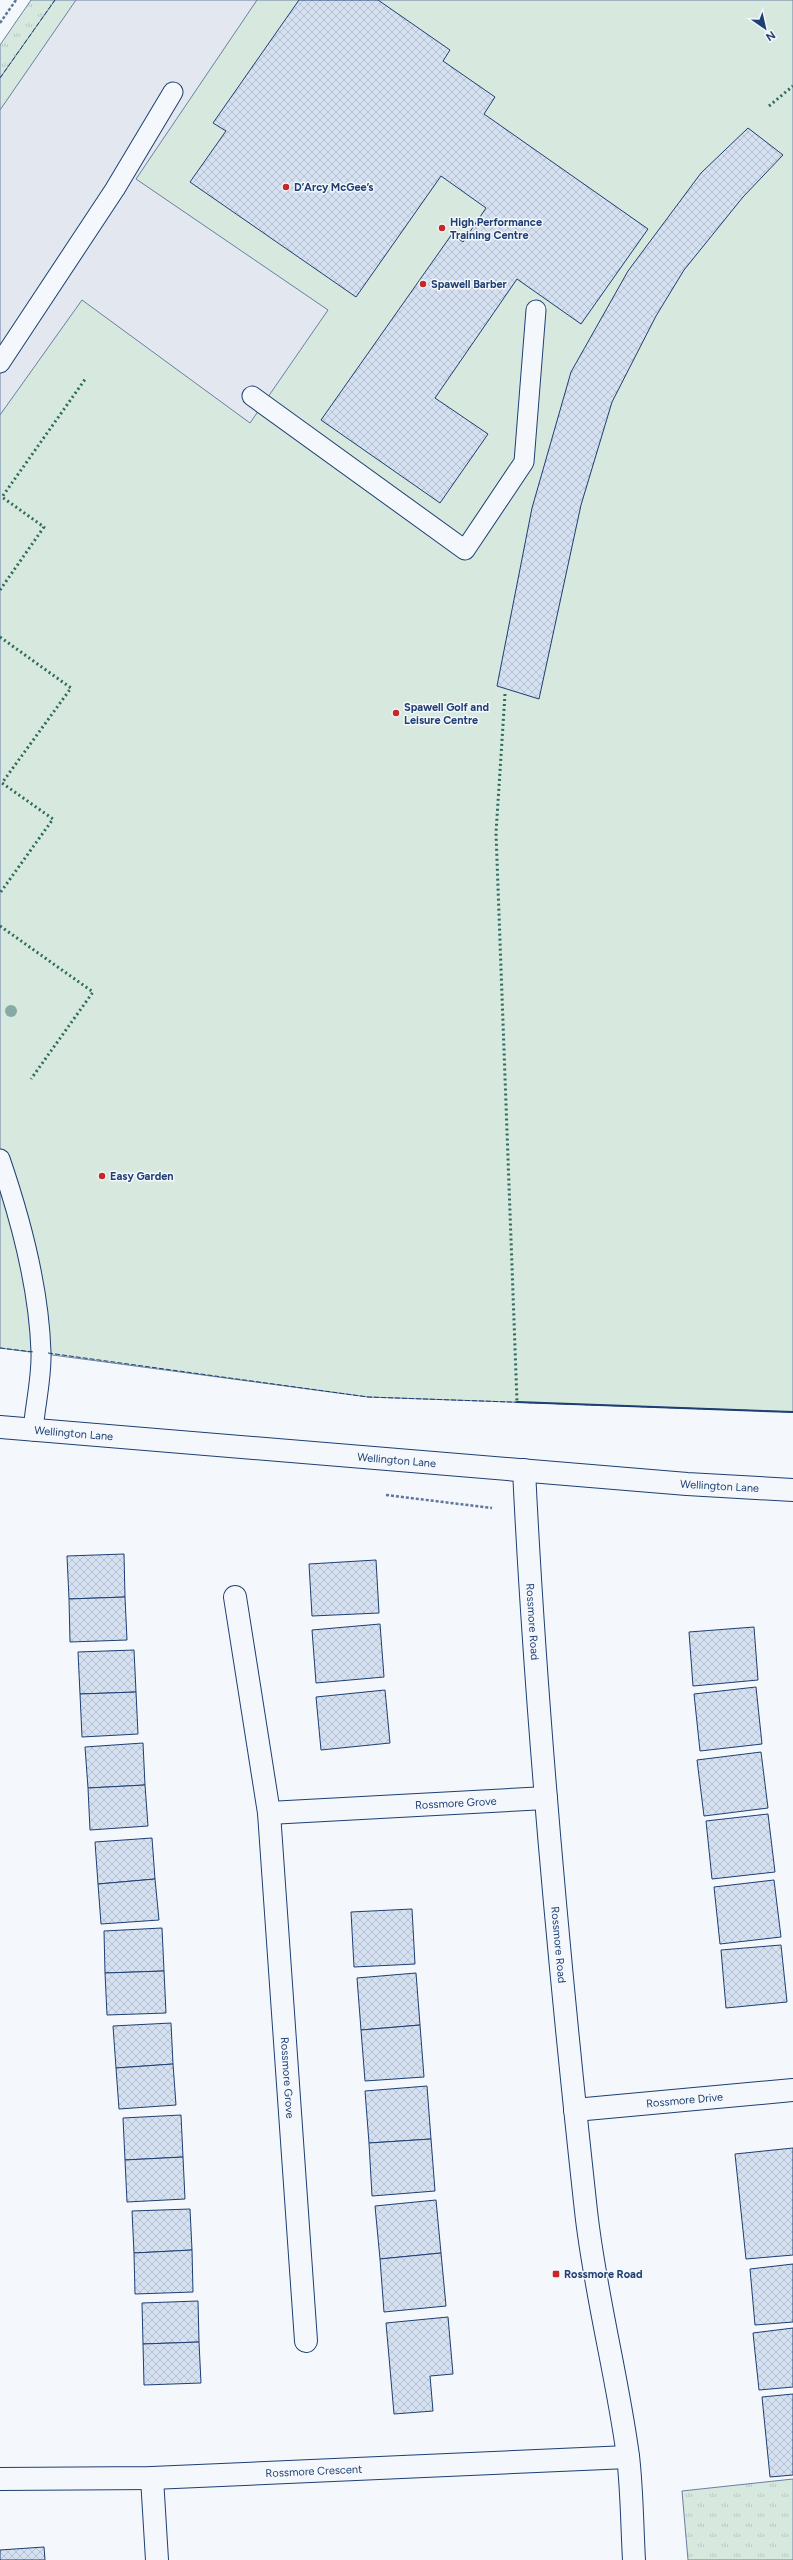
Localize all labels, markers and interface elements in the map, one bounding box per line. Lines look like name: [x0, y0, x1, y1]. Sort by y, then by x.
north arrow: [745, 8, 785, 48]
text: N: [763, 28, 777, 44]
place label: D’Arcy McGee’s: [294, 181, 373, 194]
marker: D’Arcy McGee’s: [281, 182, 291, 192]
place label: High Performance Training Centre: [450, 216, 542, 242]
marker: High Performance Training Centre: [437, 223, 447, 233]
place label: Spawell Barber: [431, 278, 508, 291]
marker: Spawell Barber: [418, 279, 428, 289]
place label: Spawell Golf and Leisure Centre: [404, 701, 489, 727]
marker: Spawell Golf and Leisure Centre: [391, 708, 401, 718]
place label: Easy Garden: [110, 1170, 174, 1183]
marker: Easy Garden: [97, 1171, 107, 1181]
street label: Wellington Lane: [34, 1423, 114, 1443]
street label: Wellington Lane: [357, 1450, 437, 1470]
street label: Wellington Lane: [680, 1477, 759, 1495]
street label: Rossmore Road: [524, 1583, 542, 1661]
street label: Rossmore Grove: [415, 1794, 497, 1812]
street label: Rossmore Road: [549, 1906, 569, 1984]
street label: Rossmore Grove: [278, 2036, 297, 2119]
street label: Rossmore Drive: [645, 2090, 724, 2110]
place label: Rossmore Road: [564, 2268, 642, 2281]
marker: Rossmore Road: [551, 2269, 561, 2279]
street label: Rossmore Crescent: [265, 2462, 363, 2479]

